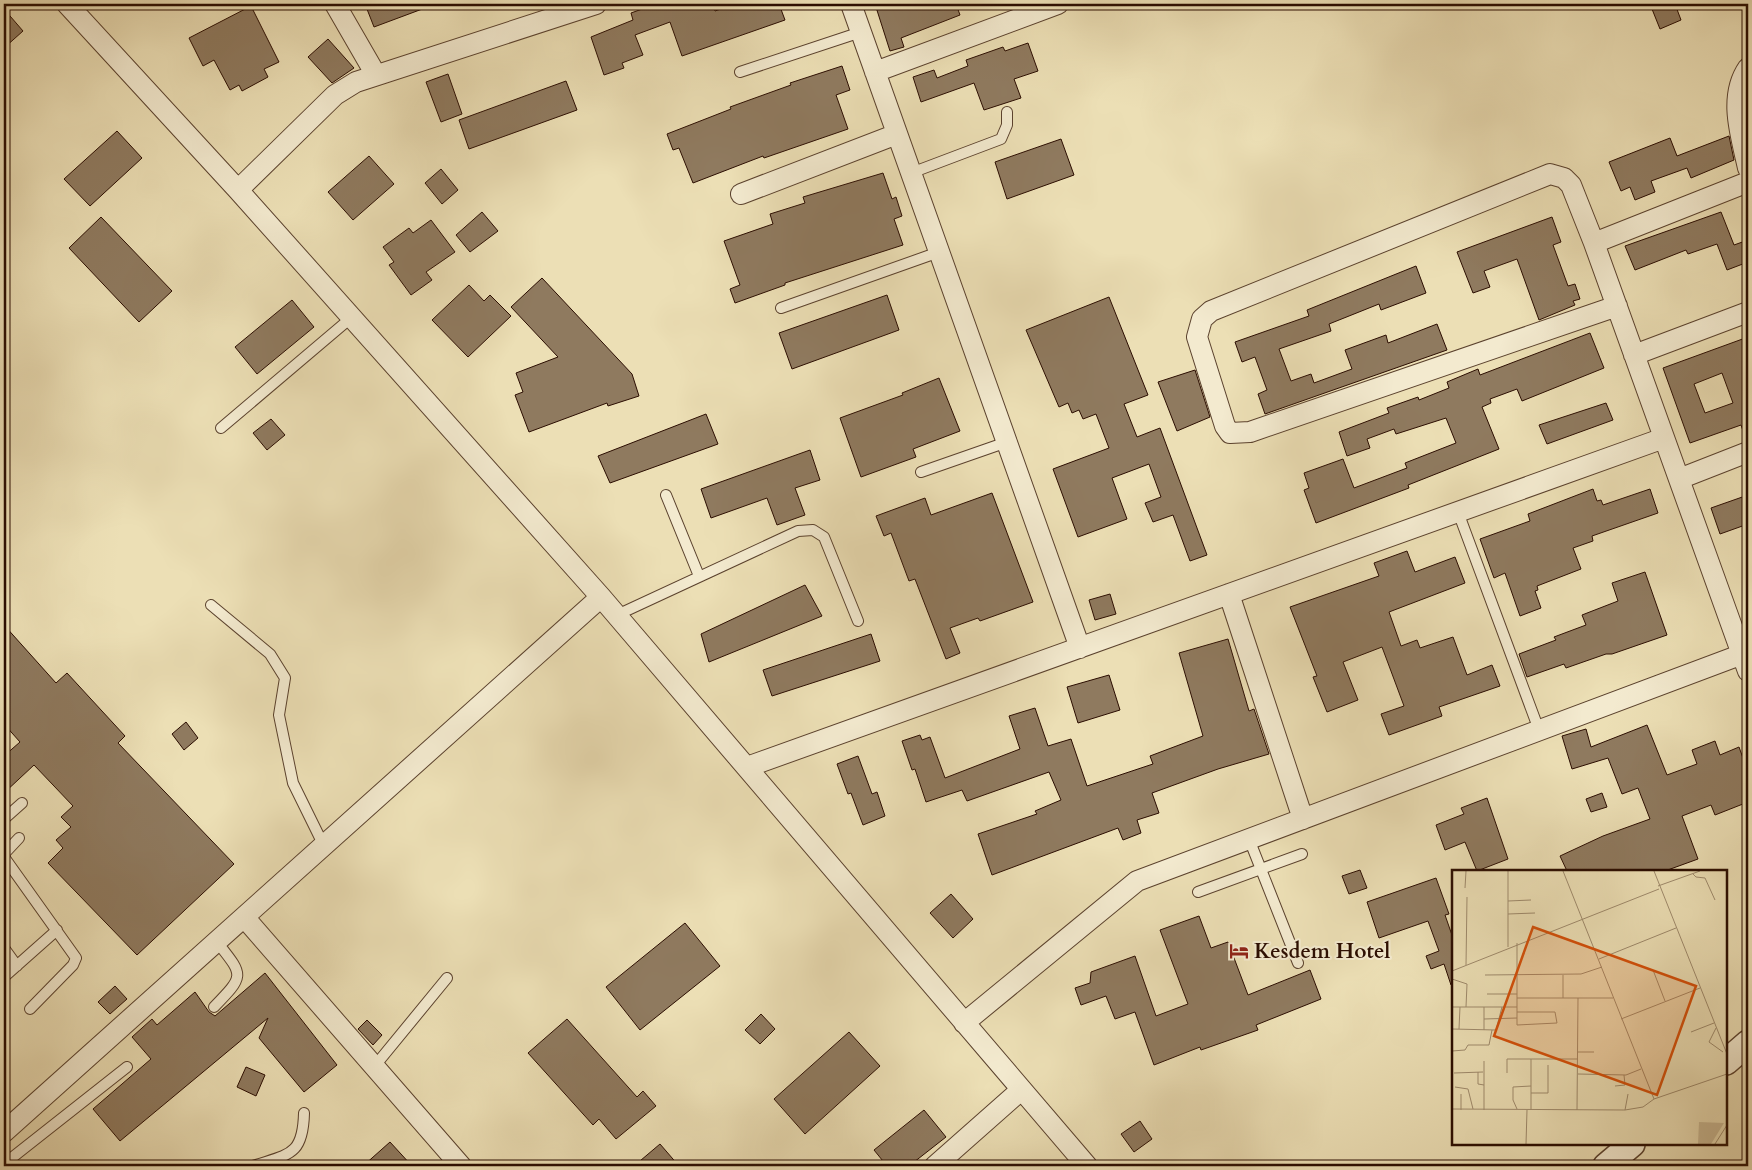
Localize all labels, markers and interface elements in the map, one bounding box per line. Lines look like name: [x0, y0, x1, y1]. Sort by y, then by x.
inset map: [1452, 870, 1727, 1145]
place label: Kesdem Hotel: [1254, 937, 1390, 966]
hotel icon: Kesdem Hotel: [1228, 940, 1250, 962]

